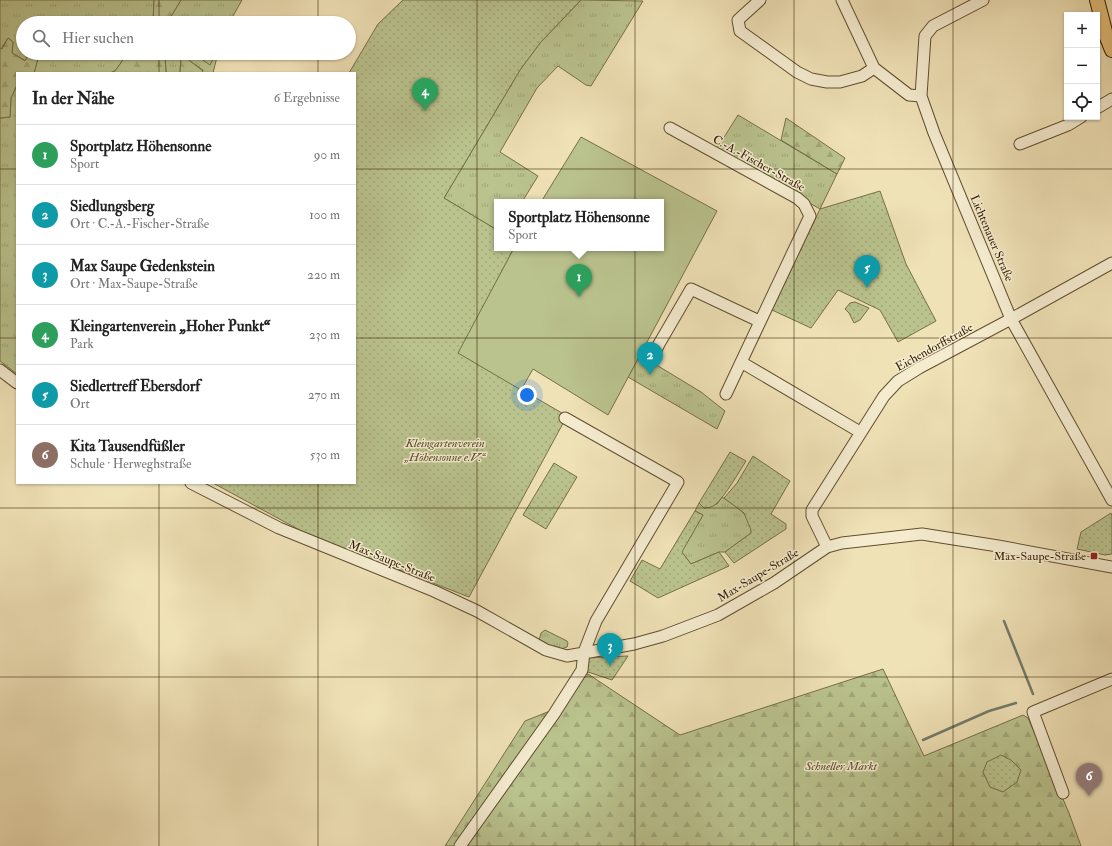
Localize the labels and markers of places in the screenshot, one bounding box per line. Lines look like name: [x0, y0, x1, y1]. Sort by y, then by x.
pin: 4: [412, 78, 438, 111]
pin: 5: [854, 255, 880, 288]
pin: 1: [566, 264, 592, 297]
pin: 2: [637, 342, 663, 375]
place label: Max-Saupe-Straße: [994, 549, 1086, 564]
marker: Max-Saupe-Straße: [1089, 551, 1099, 561]
pin: 3: [597, 633, 623, 666]
pin: 6: [1076, 763, 1102, 796]

